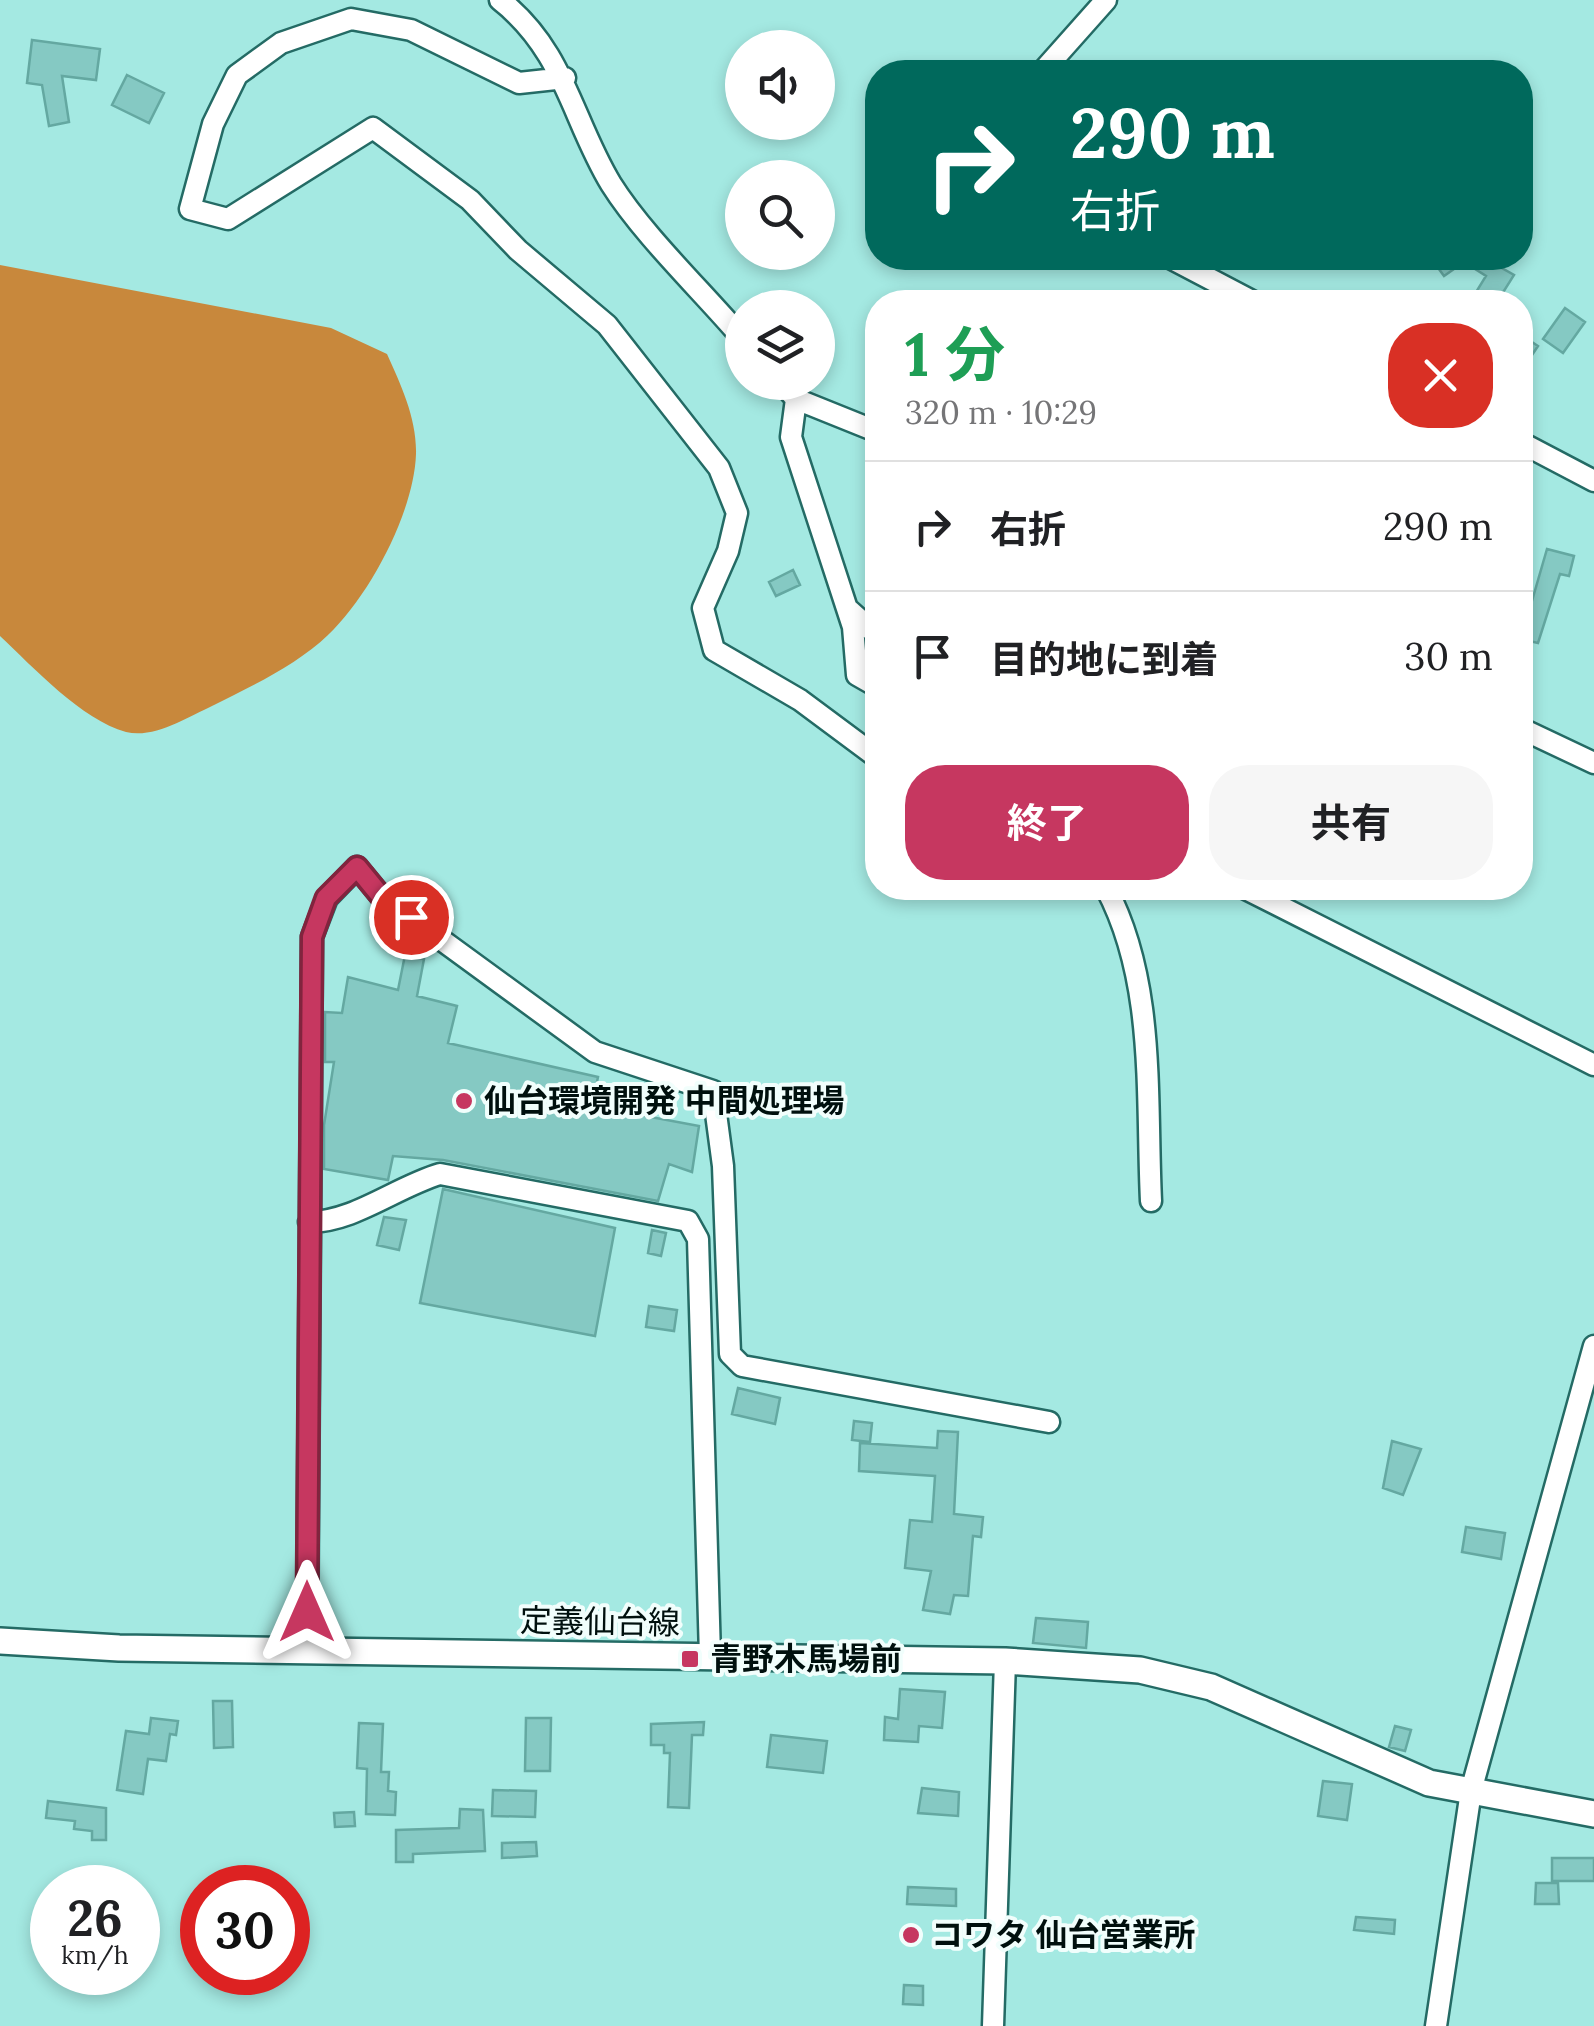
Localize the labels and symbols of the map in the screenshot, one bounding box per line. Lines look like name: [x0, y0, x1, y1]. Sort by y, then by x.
pin: [369, 875, 454, 960]
place label: 仙台環境開発 中間処理場: [484, 1080, 844, 1121]
marker: 仙台環境開発 中間処理場: [453, 1090, 475, 1112]
position arrow: [255, 1560, 359, 1664]
street label: 定義仙台線: [520, 1600, 680, 1643]
place label: 青野木馬場前: [710, 1638, 902, 1679]
marker: 青野木馬場前: [679, 1648, 701, 1670]
speed limit sign: 30: [180, 1865, 310, 1995]
place label: コワタ 仙台営業所: [931, 1914, 1195, 1955]
marker: コワタ 仙台営業所: [900, 1924, 922, 1946]

